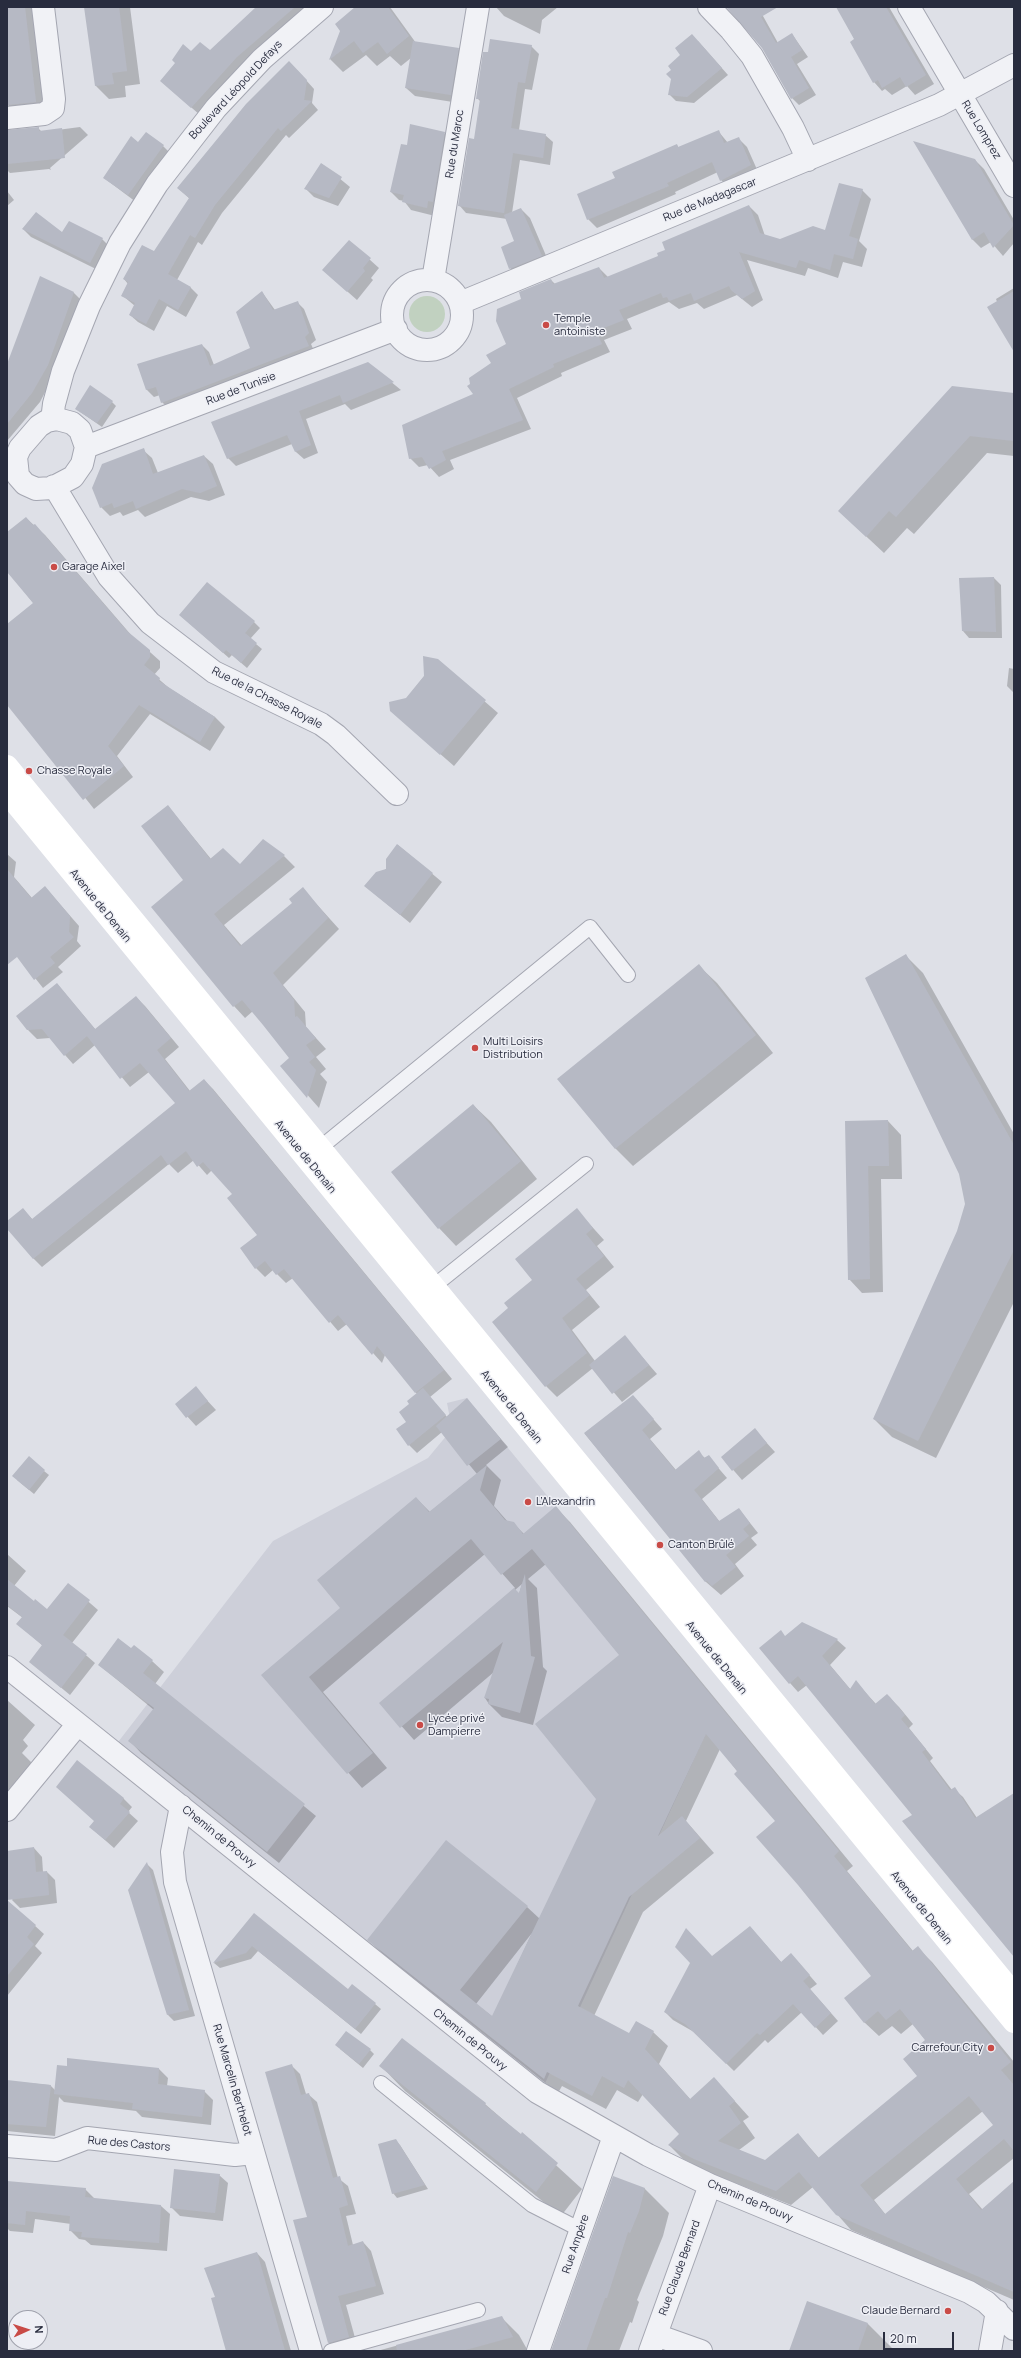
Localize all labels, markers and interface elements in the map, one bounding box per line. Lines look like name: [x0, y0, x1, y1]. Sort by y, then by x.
street label: Boulevard Léopold Defays: [187, 38, 285, 142]
street label: Rue Lomprez: [958, 98, 1004, 162]
street label: Rue du Maroc: [443, 109, 467, 179]
street label: Rue de Madagascar: [661, 175, 759, 225]
place label: Temple antoiniste: [554, 312, 605, 338]
marker: Temple antoiniste: [541, 320, 551, 330]
street label: Rue de Tunisie: [204, 370, 278, 408]
place label: Garage Aixel: [62, 560, 125, 574]
marker: Garage Aixel: [49, 562, 59, 572]
street label: Rue de la Chasse Royale: [209, 664, 325, 732]
place label: Chasse Royale: [37, 764, 112, 778]
marker: Chasse Royale: [24, 766, 34, 776]
street label: Avenue de Denain: [66, 867, 134, 945]
place label: Multi Loisirs Distribution: [483, 1035, 543, 1061]
marker: Multi Loisirs Distribution: [470, 1043, 480, 1053]
street label: Avenue de Denain: [271, 1118, 339, 1196]
street label: Avenue de Denain: [477, 1368, 545, 1446]
place label: L’Alexandrin: [536, 1495, 595, 1509]
marker: L’Alexandrin: [523, 1497, 533, 1507]
place label: Canton Brûlé: [668, 1538, 734, 1552]
marker: Canton Brûlé: [655, 1540, 665, 1550]
street label: Avenue de Denain: [682, 1619, 750, 1697]
place label: Lycée privé Dampierre: [428, 1712, 485, 1738]
marker: Lycée privé Dampierre: [415, 1720, 425, 1730]
street label: Chemin de Prouvy: [179, 1803, 259, 1871]
street label: Avenue de Denain: [887, 1869, 955, 1947]
street label: Chemin de Prouvy: [430, 2006, 510, 2074]
street label: Rue Marcelin Berthelot: [210, 2023, 254, 2137]
place label: Carrefour City: [911, 2041, 983, 2055]
marker: Carrefour City: [986, 2043, 996, 2053]
street label: Rue des Castors: [87, 2134, 171, 2154]
street label: Chemin de Prouvy: [705, 2177, 795, 2225]
street label: Rue Ampère: [560, 2213, 592, 2275]
street label: Rue Claude Bernard: [657, 2219, 703, 2317]
place label: Claude Bernard: [862, 2304, 940, 2318]
marker: Claude Bernard: [943, 2306, 953, 2316]
north arrow: [8, 2310, 48, 2350]
scale bar: [885, 2324, 956, 2350]
text: N: [32, 2325, 47, 2334]
text: 20 m: [890, 2330, 917, 2347]

